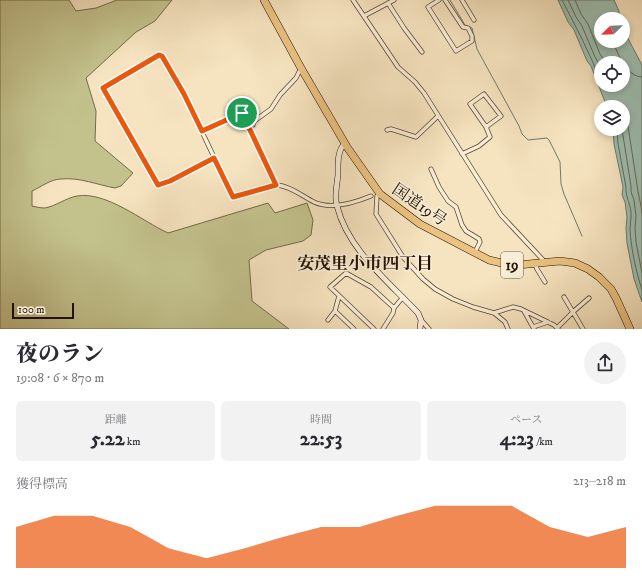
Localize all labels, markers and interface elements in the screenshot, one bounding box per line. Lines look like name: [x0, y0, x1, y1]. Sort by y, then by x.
north arrow: [594, 12, 630, 48]
map controls: [594, 12, 630, 136]
button: locate: [594, 56, 630, 92]
pin: [225, 96, 259, 130]
button: layers: [594, 100, 630, 136]
icon: arrive: [231, 102, 253, 124]
street label: 国道19号: [388, 179, 451, 230]
road number: 19: [501, 252, 523, 278]
district label: 安茂里小市四丁目: [297, 253, 433, 275]
scale bar: [12, 301, 74, 320]
text: 100 m: [18, 303, 44, 317]
text: 夜のラン: [16, 341, 104, 368]
button: share: [584, 342, 626, 384]
text: 19:08 · 6 × 870 m: [16, 370, 104, 386]
text: 距離: [105, 413, 127, 427]
text: 時間: [310, 413, 332, 427]
text: ペース: [510, 413, 543, 427]
text: 5.22: [91, 427, 124, 452]
text: 22:53: [300, 427, 342, 452]
text: 4:23: [500, 427, 534, 452]
text: km: [124, 435, 141, 449]
text: /km: [534, 435, 553, 449]
text: 213–218 m: [573, 473, 626, 489]
text: 獲得標高: [16, 476, 68, 492]

